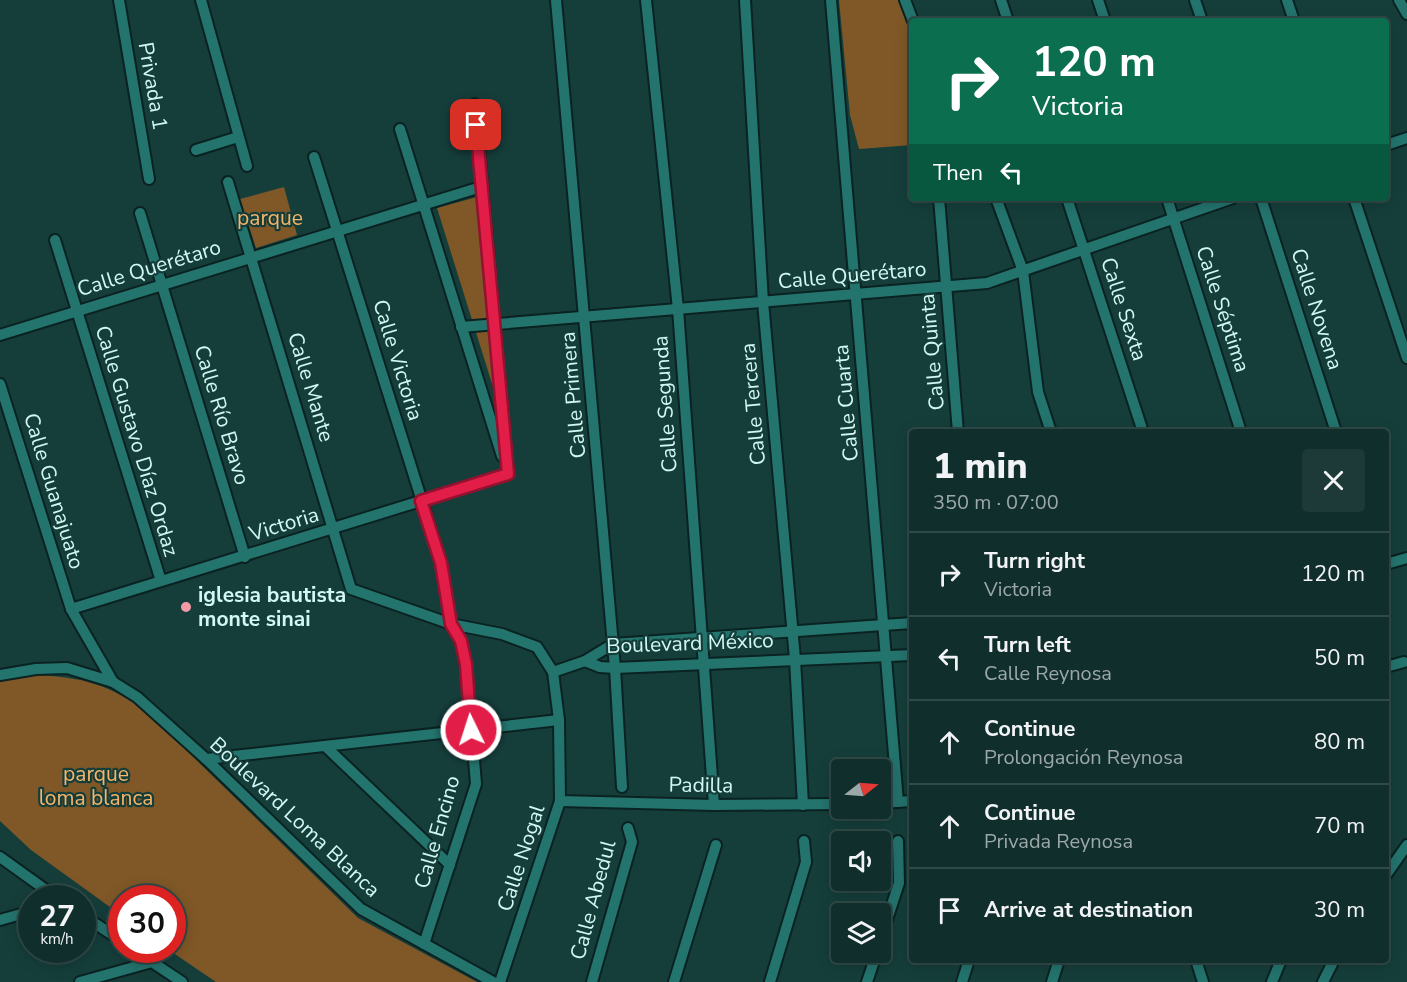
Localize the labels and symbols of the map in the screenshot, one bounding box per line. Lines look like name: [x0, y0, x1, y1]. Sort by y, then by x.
street label: Privada 1: [132, 40, 174, 132]
pin: [450, 99, 501, 150]
park label: parque: [237, 204, 303, 232]
street label: Calle Querétaro: [74, 233, 224, 303]
street label: Calle Séptima: [1189, 242, 1257, 376]
street label: Calle Novena: [1284, 245, 1350, 373]
street label: Calle Sexta: [1094, 254, 1154, 364]
street label: Calle Querétaro: [777, 255, 927, 295]
street label: Calle Quinta: [913, 293, 951, 411]
street label: Calle Victoria: [366, 296, 430, 424]
street label: Calle Gustavo Díaz Ordaz: [88, 322, 186, 560]
street label: Calle Mante: [281, 329, 341, 445]
street label: Calle Primera: [554, 331, 592, 459]
street label: Calle Segunda: [646, 335, 684, 473]
street label: Calle Río Bravo: [187, 342, 257, 488]
street label: Calle Tercera: [734, 342, 772, 466]
street label: Calle Cuarta: [827, 343, 865, 463]
street label: Calle Guanajuato: [17, 410, 91, 572]
street label: Victoria: [245, 500, 322, 548]
place label: iglesia bautista monte sinai: [198, 581, 346, 633]
marker: iglesia bautista monte sinai: [179, 600, 193, 614]
street label: Boulevard México: [606, 626, 774, 660]
position arrow: [439, 698, 503, 762]
street label: Boulevard Loma Blanca: [204, 731, 386, 903]
north arrow: [831, 759, 891, 819]
park label: parque loma blanca: [39, 760, 153, 812]
street label: Padilla: [668, 770, 734, 800]
street label: Calle Encino: [408, 772, 466, 892]
street label: Calle Nogal: [491, 800, 552, 915]
street label: Calle Abedul: [564, 836, 623, 963]
speed limit sign: 30: [108, 885, 186, 963]

